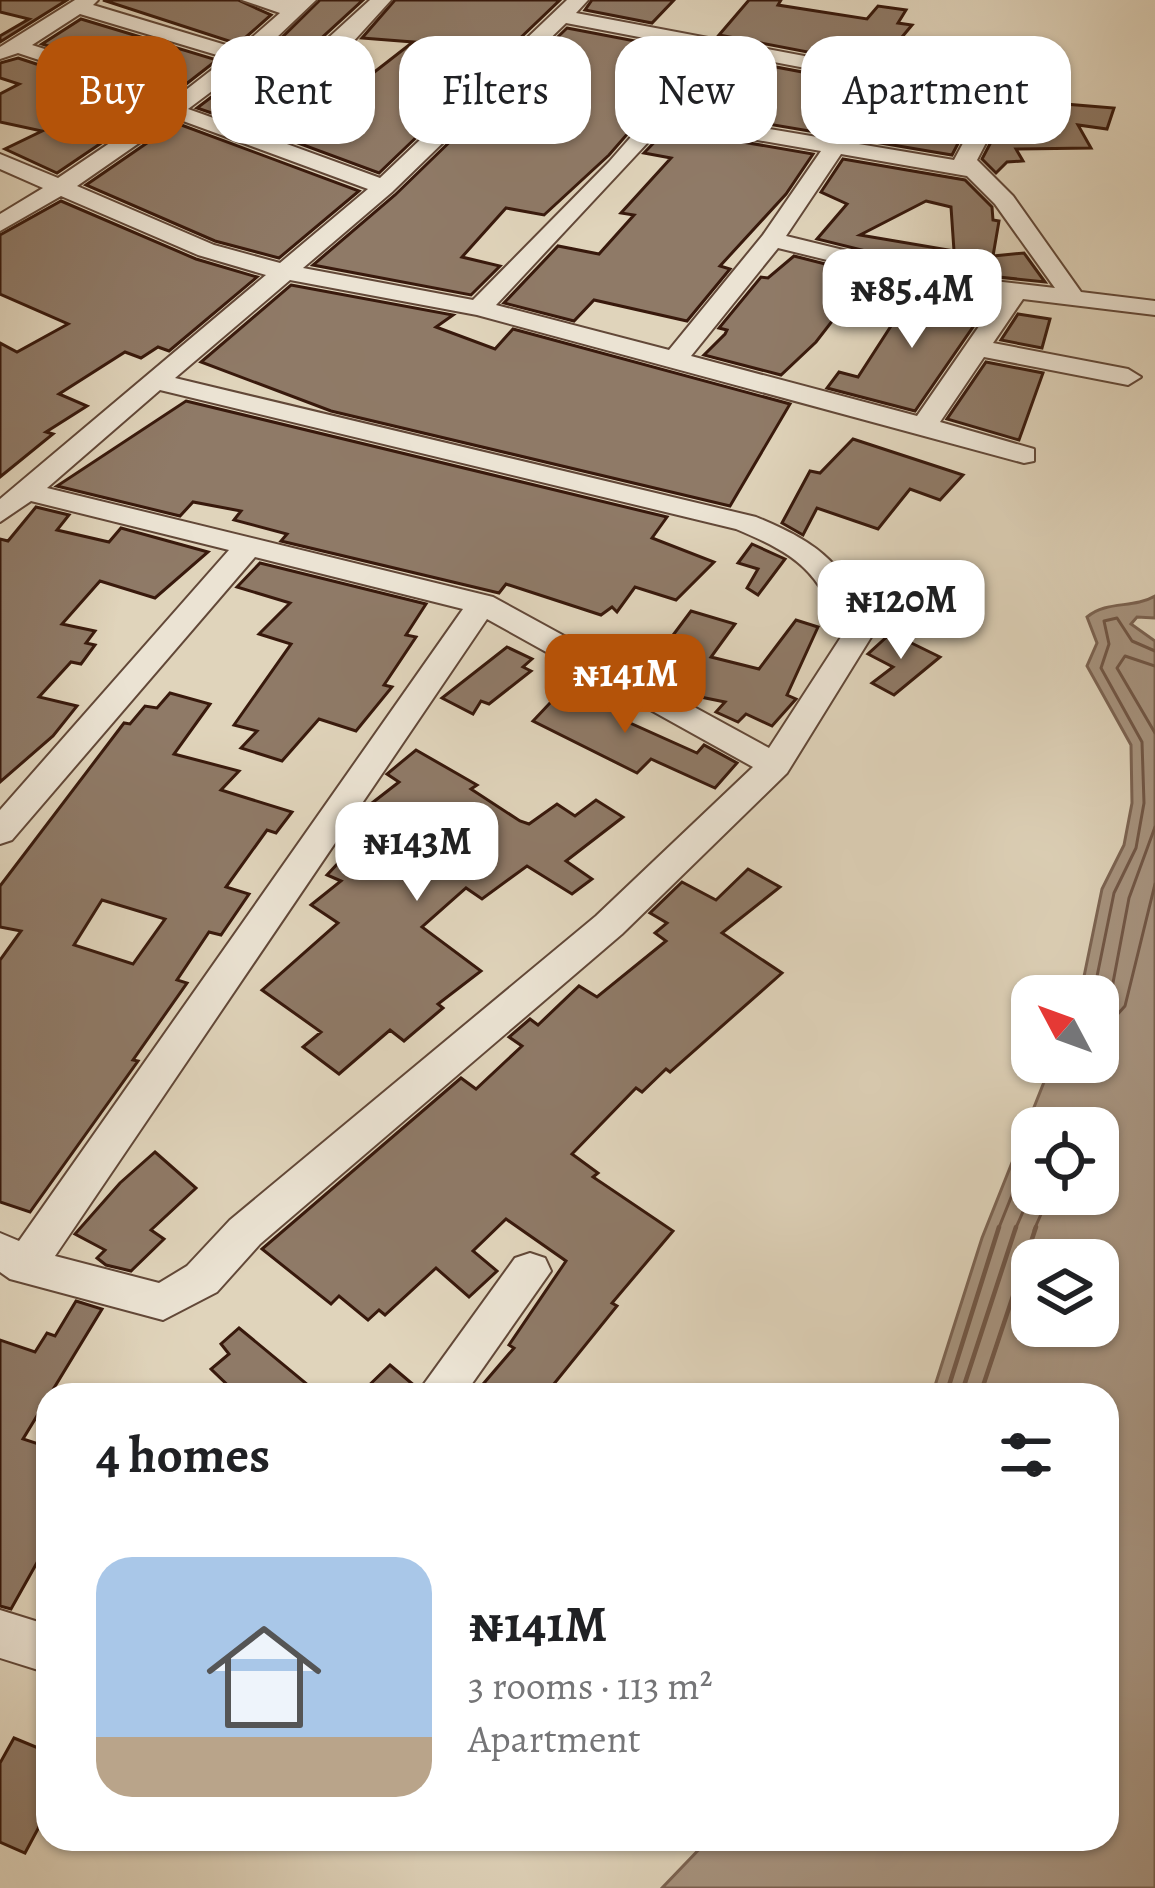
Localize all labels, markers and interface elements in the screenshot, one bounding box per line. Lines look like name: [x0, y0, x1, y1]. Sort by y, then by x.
chip: Buy: [36, 36, 187, 144]
chip: Rent: [211, 36, 375, 144]
chip: Filters: [399, 36, 591, 144]
chip: New: [615, 36, 777, 144]
chip: Apartment: [801, 36, 1071, 144]
pin: ₦85.4M: [814, 249, 1010, 351]
text: ₦85.4M: [850, 261, 974, 314]
pin: ₦120M: [817, 560, 985, 662]
text: ₦120M: [845, 572, 957, 625]
pin: ₦141M: [541, 634, 709, 736]
text: ₦141M: [572, 646, 678, 699]
pin: ₦143M: [333, 802, 501, 904]
text: ₦143M: [362, 814, 472, 867]
north arrow: [1011, 975, 1119, 1083]
map controls: [1011, 975, 1119, 1347]
button: locate: [1011, 1107, 1119, 1215]
button: layers: [1011, 1239, 1119, 1347]
text: 4 homes: [96, 1420, 270, 1490]
icon: filters: [993, 1422, 1059, 1488]
text: ₦141M: [468, 1589, 607, 1659]
icon: home: [192, 1605, 336, 1749]
text: 3 rooms · 113 m²: [468, 1659, 713, 1712]
text: Apartment: [468, 1712, 641, 1765]

